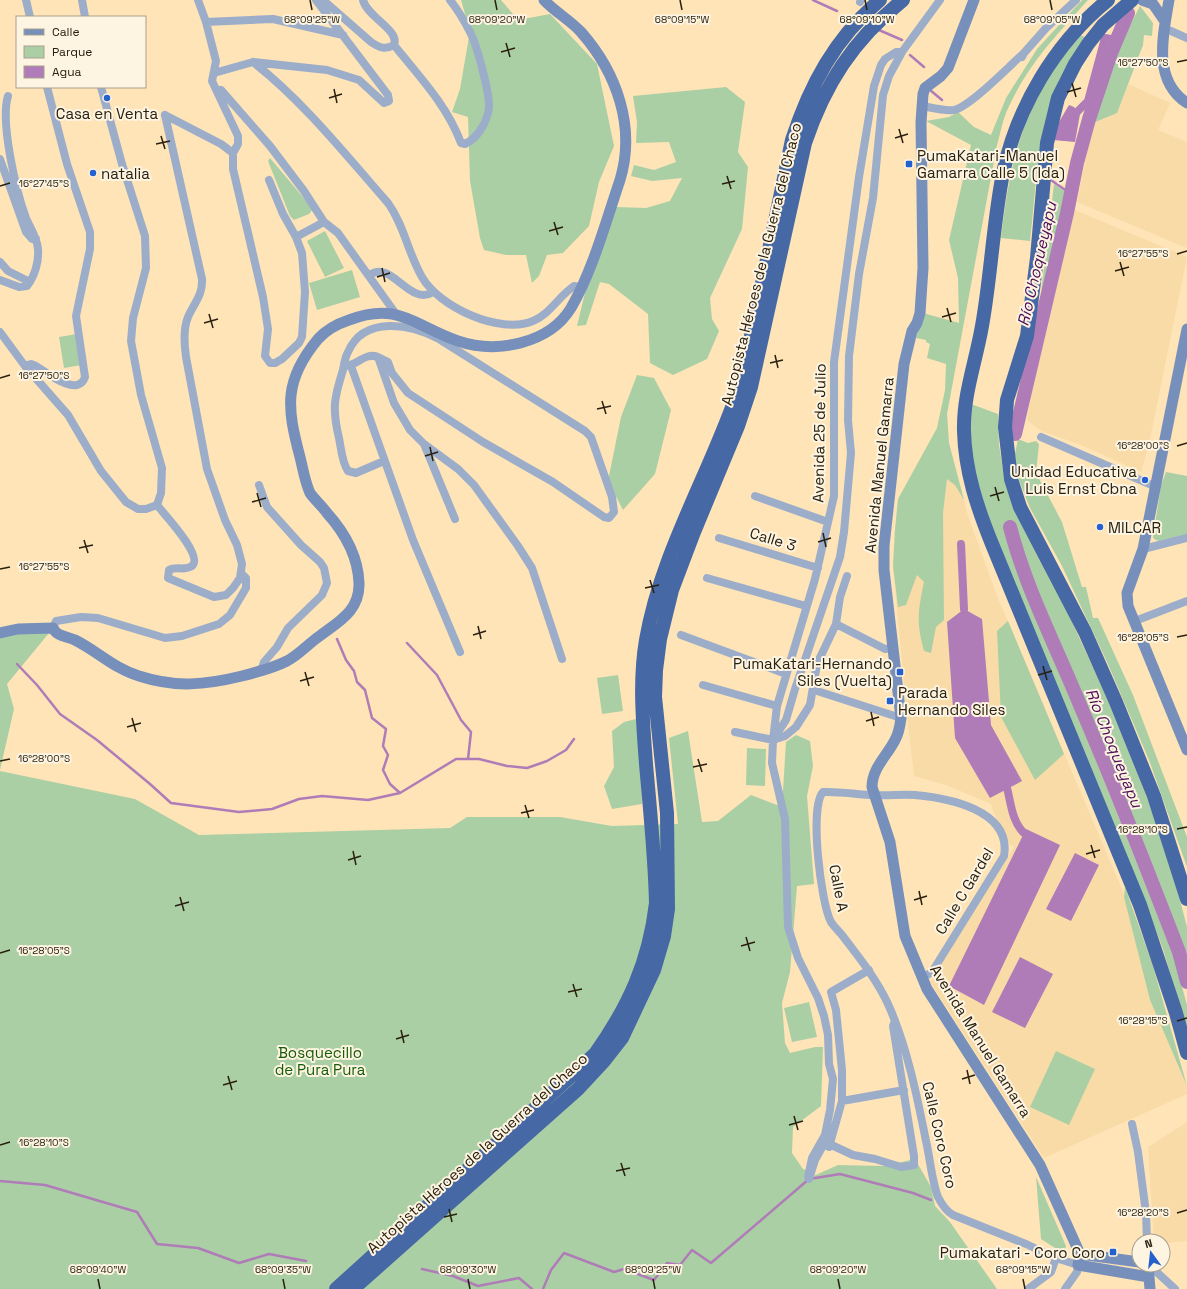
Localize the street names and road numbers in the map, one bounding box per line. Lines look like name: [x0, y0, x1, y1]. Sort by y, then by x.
street label: Autopista Héroes de la Guerra del Chaco: [717, 121, 805, 407]
street label: Avenida 25 de Julio: [808, 363, 830, 503]
street label: Avenida Manuel Gamarra: [860, 376, 898, 554]
street label: Calle 3: [748, 523, 798, 555]
street label: Calle C Gardel: [931, 844, 997, 938]
street label: Calle A: [825, 863, 853, 914]
street label: Avenida Manuel Gamarra: [926, 961, 1036, 1121]
street label: Autopista Héroes de la Guerra del Chaco: [363, 1049, 591, 1257]
street label: Calle Coro Coro: [918, 1080, 962, 1190]

